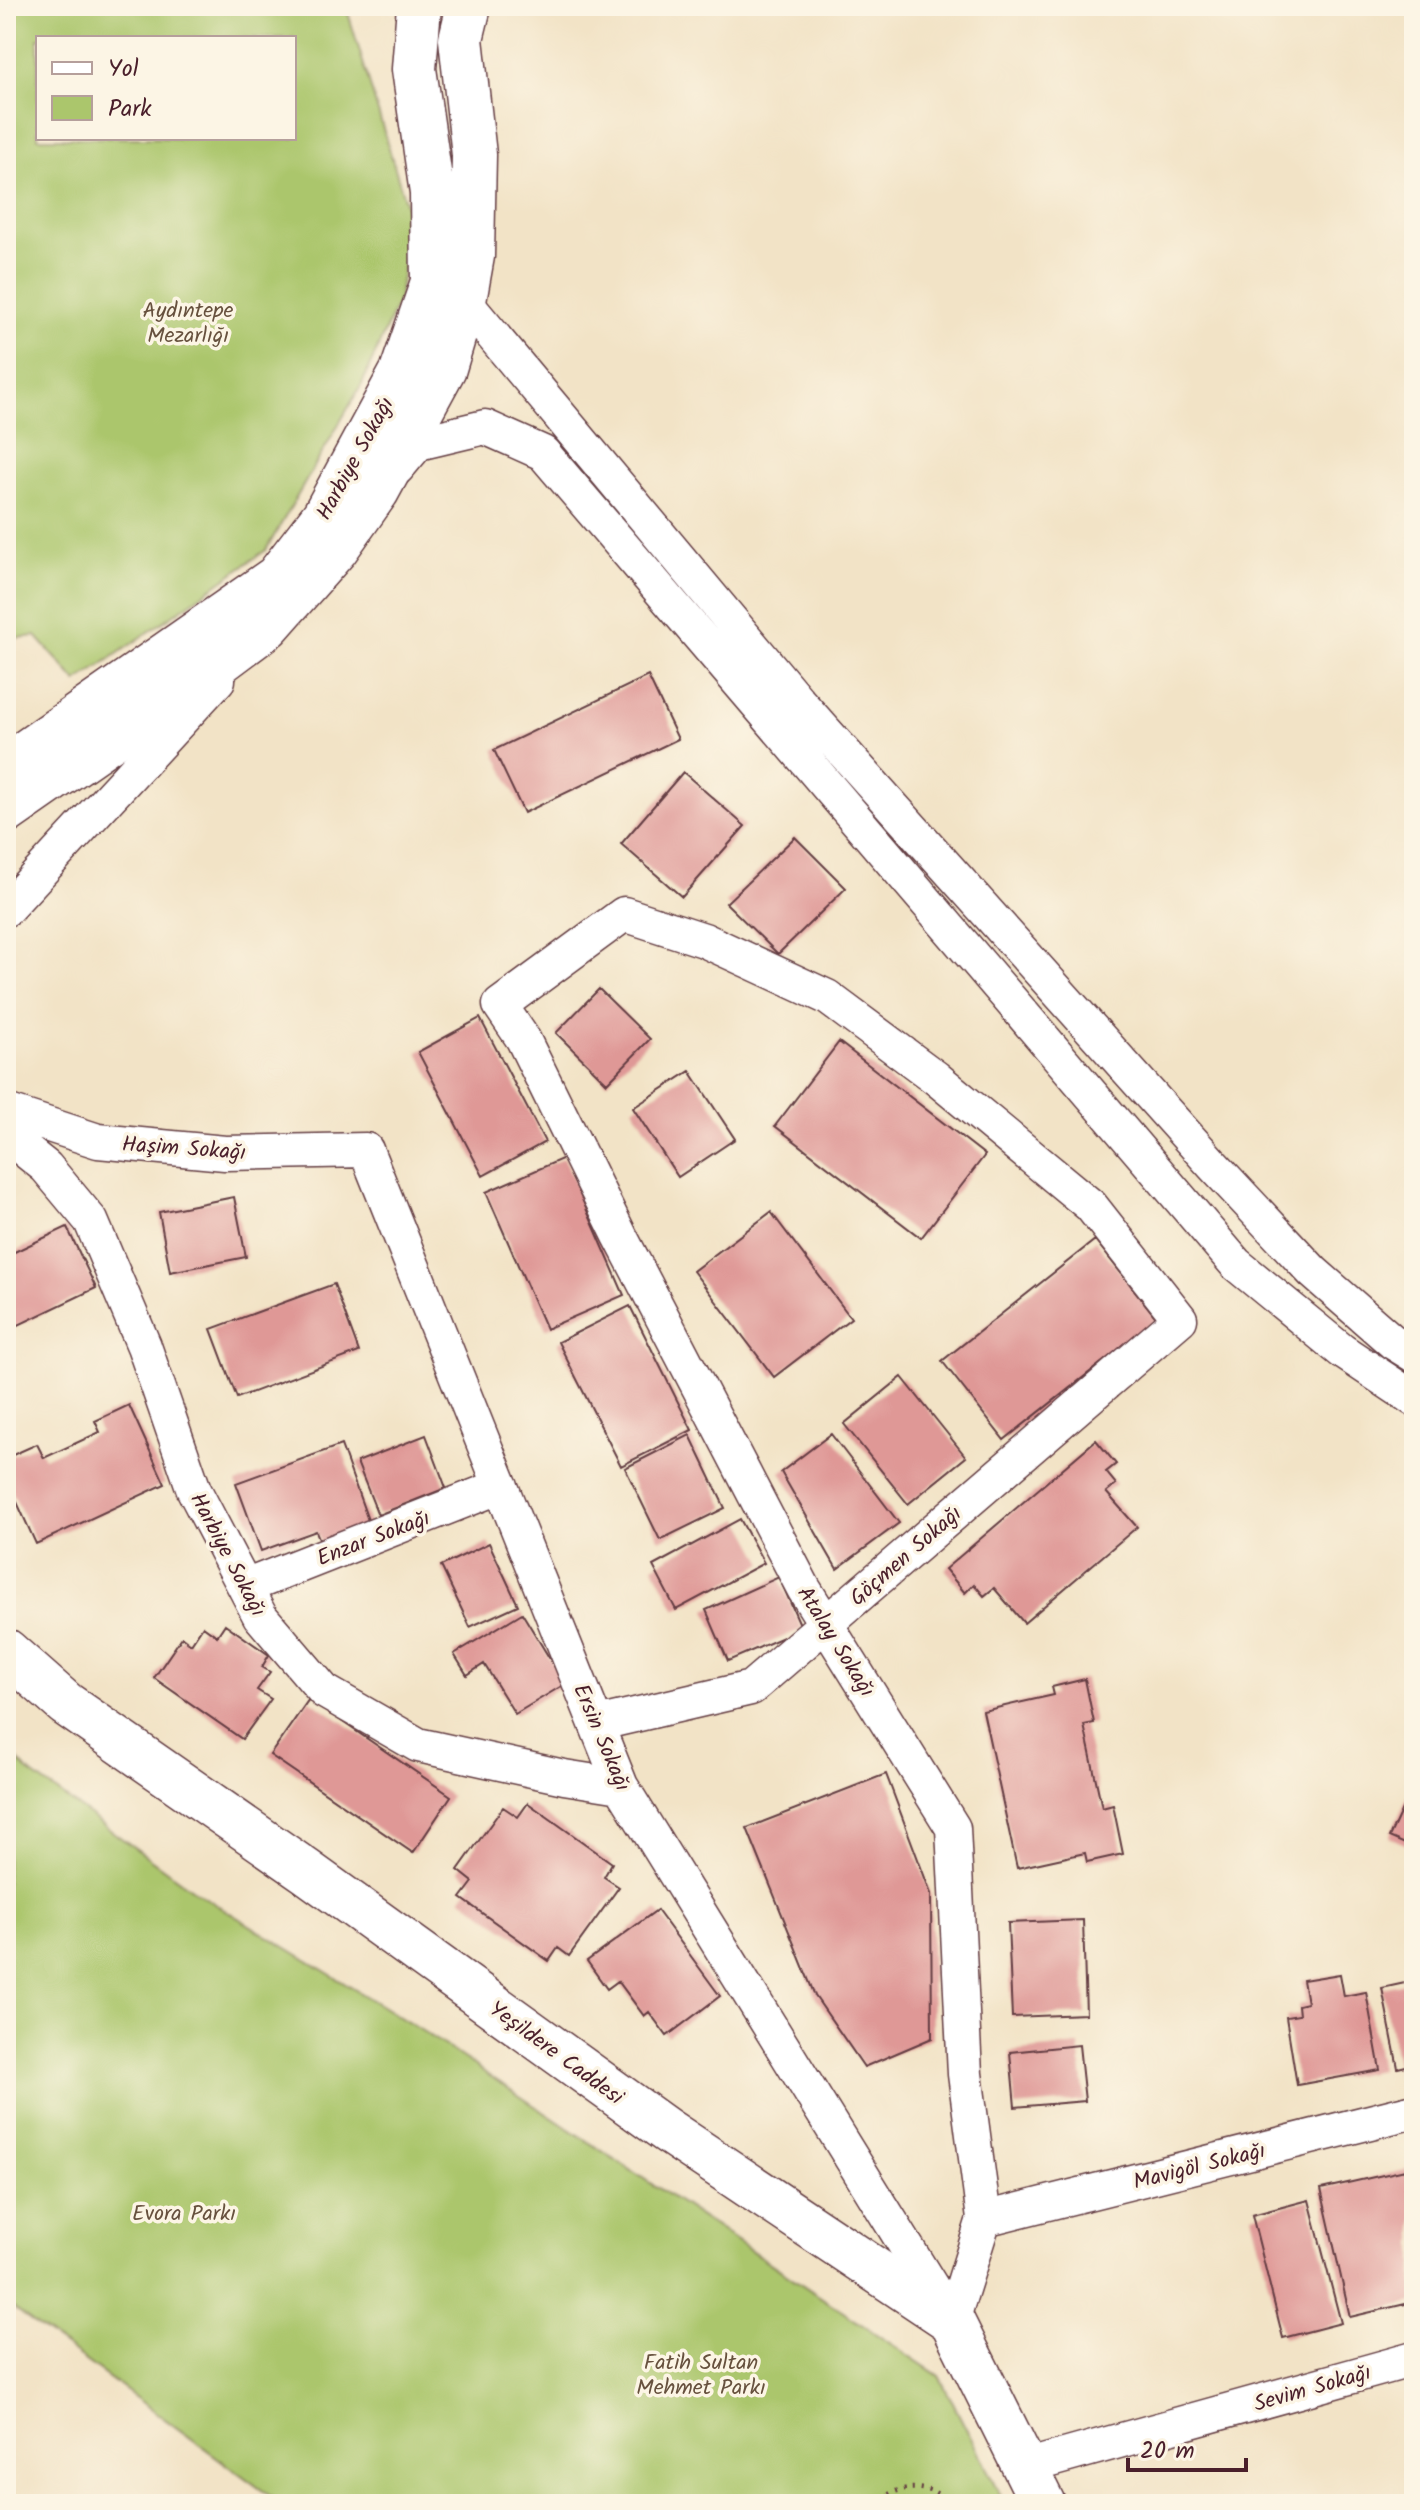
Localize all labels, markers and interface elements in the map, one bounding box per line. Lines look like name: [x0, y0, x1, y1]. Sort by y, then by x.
legend: [36, 36, 296, 140]
text: Yol: [108, 50, 139, 89]
text: Park: [108, 90, 152, 129]
park label: Aydıntepe Mezarlığı: [143, 294, 234, 354]
street label: Harbiye Sokağı: [308, 391, 405, 527]
street label: Haşim Sokağı: [121, 1128, 247, 1171]
street label: Harbiye Sokağı: [179, 1487, 274, 1624]
street label: Göçmen Sokağı: [843, 1498, 971, 1616]
street label: Enzar Sokağı: [312, 1502, 436, 1577]
street label: Atalay Sokağı: [787, 1580, 883, 1705]
street label: Ersin Sokağı: [562, 1679, 639, 1797]
street label: Yeşildere Caddesi: [481, 1993, 631, 2115]
street label: Mavigöl Sokağı: [1130, 2134, 1269, 2201]
park label: Evora Parkı: [132, 2197, 236, 2232]
park label: Fatih Sultan Mehmet Parkı: [636, 2346, 766, 2406]
street label: Sevim Sokağı: [1250, 2356, 1376, 2423]
scale bar: [1128, 2422, 1246, 2472]
text: 20 m: [1140, 2432, 1195, 2471]

